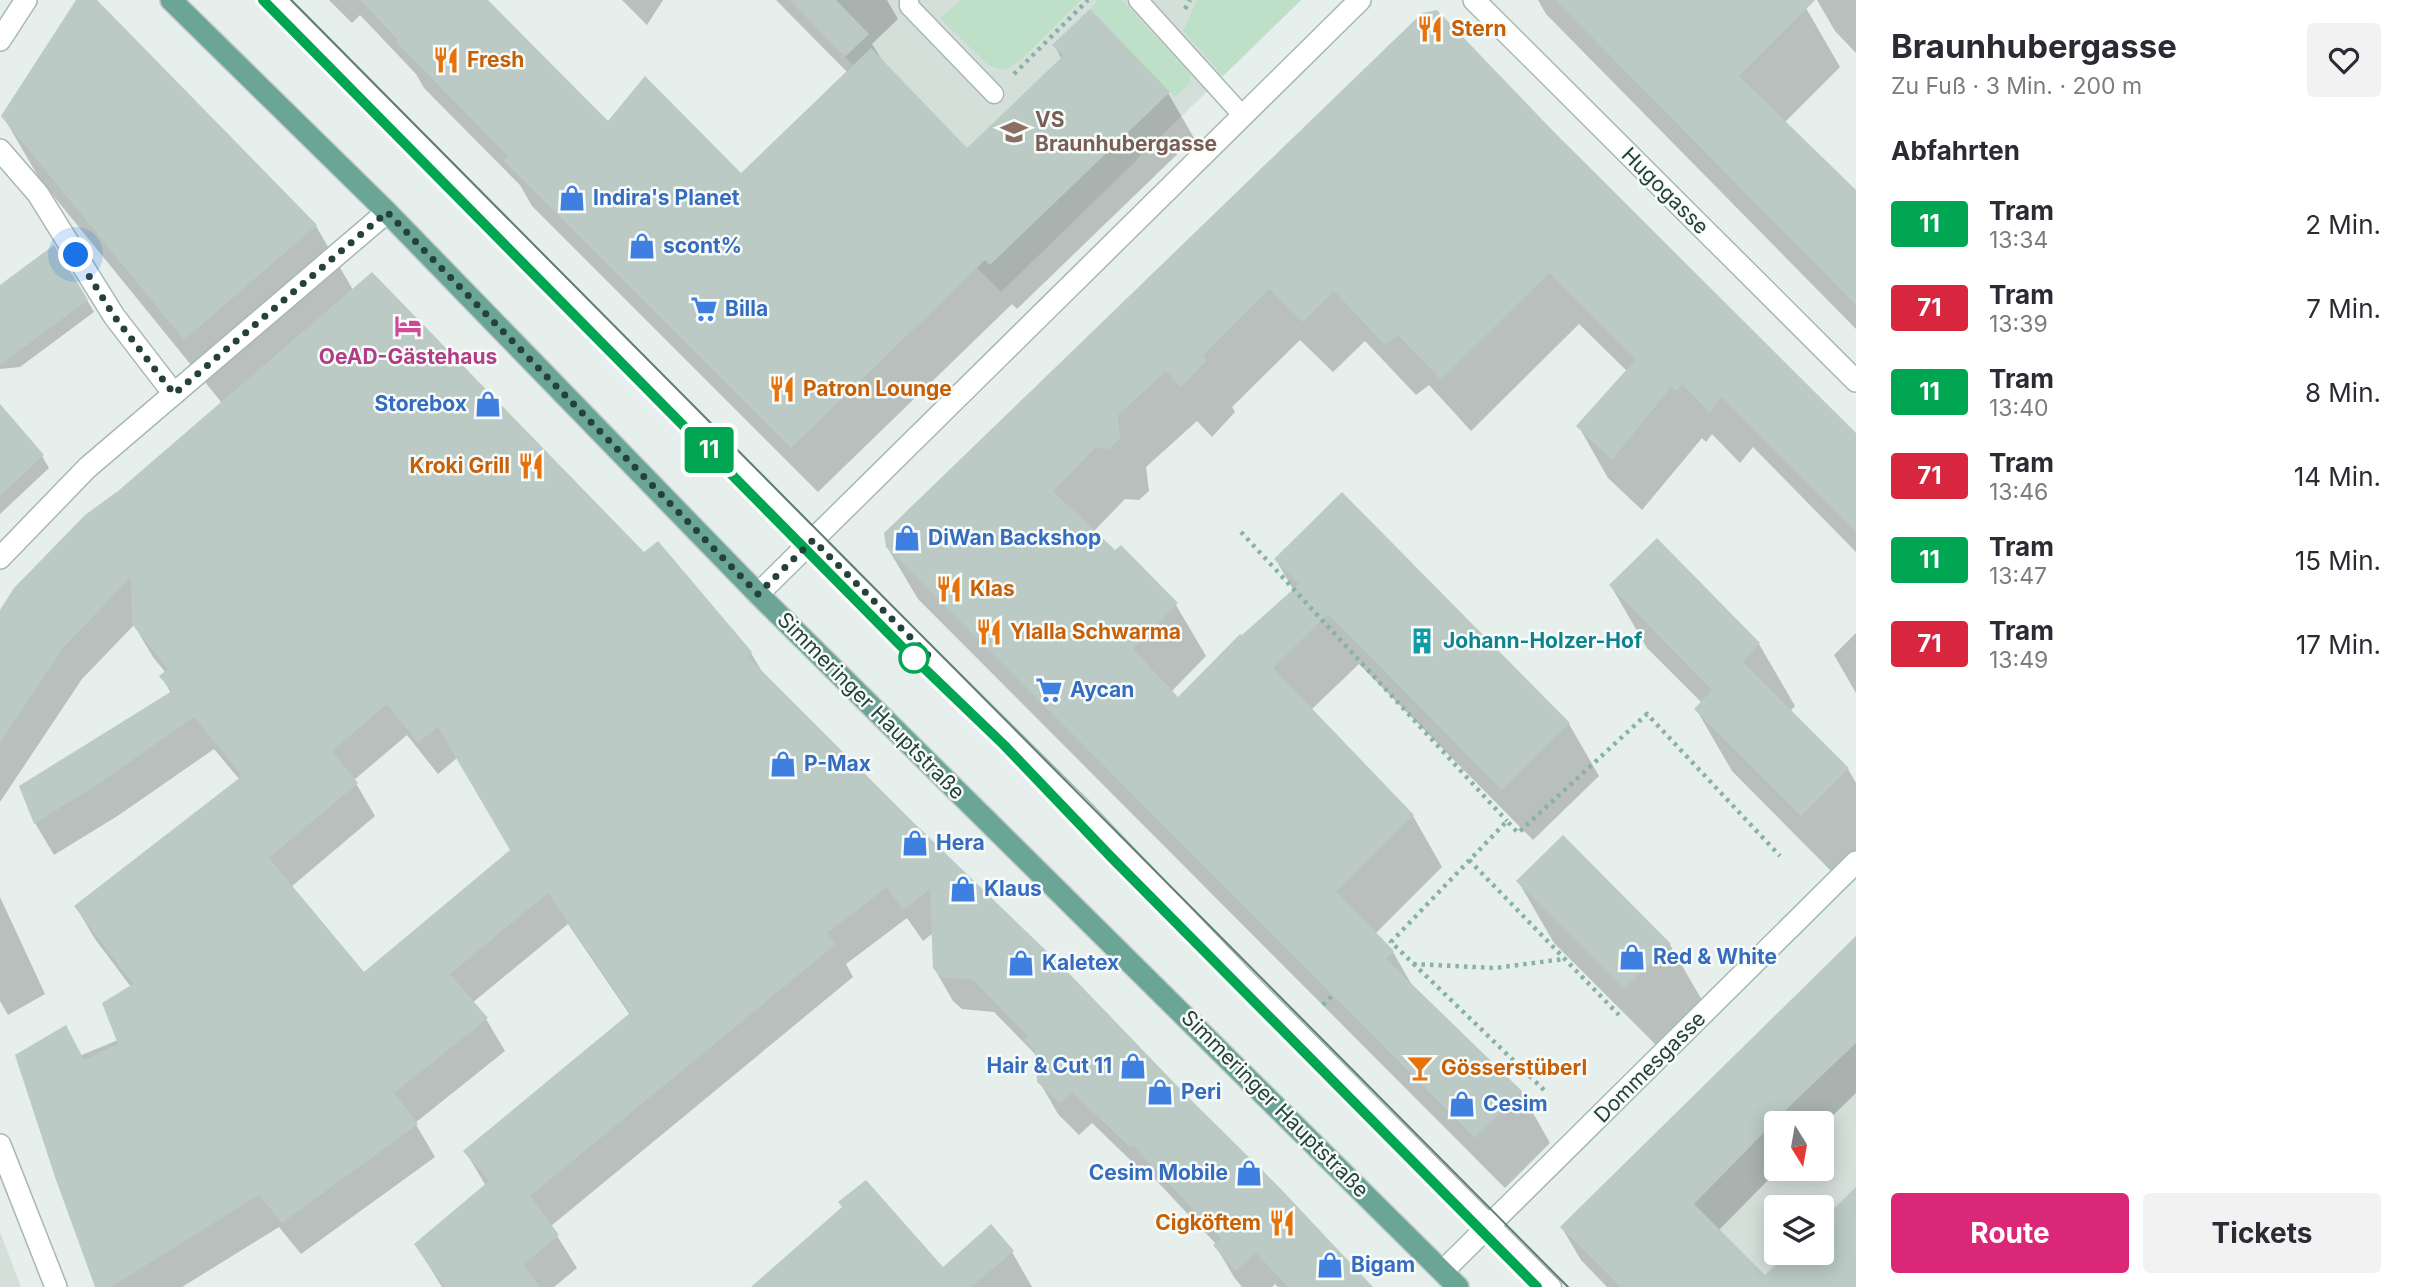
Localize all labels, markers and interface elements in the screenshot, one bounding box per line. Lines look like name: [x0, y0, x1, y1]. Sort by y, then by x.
restaurant icon: Stern: [1415, 14, 1445, 44]
place label: Stern: [1451, 16, 1507, 41]
button: heart: [2307, 23, 2381, 97]
text: Braunhubergasse: [1891, 26, 2177, 66]
restaurant icon: Fresh: [431, 45, 461, 75]
place label: Fresh: [467, 47, 524, 72]
text: Zu Fuß · 3 Min. · 200 m: [1891, 72, 2142, 100]
place label: VS Braunhubergasse: [1035, 107, 1217, 156]
school or university icon: VS Braunhubergasse: [999, 117, 1029, 147]
text: Abfahrten: [1891, 135, 2020, 166]
street label: Hugogasse: [1617, 142, 1714, 239]
shop icon: Indira's Planet: [557, 183, 587, 213]
place label: Indira's Planet: [593, 185, 740, 210]
text: Tram: [1989, 195, 2054, 226]
text: 11: [1919, 209, 1940, 238]
text: 2 Min.: [2305, 209, 2381, 240]
text: 13:34: [1989, 226, 2048, 254]
shop icon: scont%: [627, 231, 657, 261]
place label: scont%: [663, 233, 742, 258]
your location: [58, 237, 93, 272]
text: Tram: [1989, 279, 2054, 310]
text: 71: [1917, 293, 1942, 322]
text: 7 Min.: [2306, 293, 2381, 324]
supermarket icon: Billa: [689, 294, 719, 324]
place label: Billa: [725, 296, 768, 321]
text: 13:39: [1989, 310, 2048, 338]
hotel icon: OeAD-Gästehaus: [393, 311, 423, 341]
place label: OeAD-Gästehaus: [319, 344, 497, 369]
text: Tram: [1989, 363, 2054, 394]
restaurant icon: Patron Lounge: [767, 374, 797, 404]
place label: Patron Lounge: [803, 376, 952, 401]
text: 11: [1919, 377, 1940, 406]
text: 8 Min.: [2305, 377, 2381, 408]
shop icon: Storebox: [473, 389, 503, 419]
place label: Storebox: [374, 391, 467, 416]
text: 13:40: [1989, 394, 2049, 422]
line badge: 11: [678, 427, 740, 473]
text: 11: [699, 435, 719, 464]
text: Tram: [1989, 447, 2054, 478]
restaurant icon: Kroki Grill: [516, 451, 546, 481]
place label: Kroki Grill: [410, 453, 510, 478]
text: 71: [1917, 461, 1942, 490]
text: 14 Min.: [2294, 461, 2381, 492]
text: 13:46: [1989, 478, 2048, 506]
shop icon: DiWan Backshop: [892, 523, 922, 553]
place label: DiWan Backshop: [928, 525, 1101, 550]
text: Tram: [1989, 531, 2054, 562]
text: 11: [1919, 545, 1940, 574]
text: 15 Min.: [2295, 545, 2381, 576]
text: 13:47: [1989, 562, 2047, 590]
restaurant icon: Klas: [934, 574, 964, 604]
place label: Klas: [970, 576, 1015, 601]
street label: Simmeringer Hauptstraße: [773, 607, 970, 804]
text: Tram: [1989, 615, 2054, 646]
restaurant icon: Ylalla Schwarma: [974, 617, 1004, 647]
place label: Ylalla Schwarma: [1010, 619, 1181, 644]
building icon: Johann-Holzer-Hof: [1407, 626, 1437, 656]
place label: Johann-Holzer-Hof: [1443, 628, 1643, 653]
text: 71: [1917, 629, 1942, 658]
text: 17 Min.: [2296, 629, 2381, 660]
unlabelled marker: [899, 643, 929, 673]
text: 13:49: [1989, 646, 2048, 674]
supermarket icon: Aycan: [1034, 675, 1064, 705]
place label: Aycan: [1070, 677, 1134, 702]
shop icon: P-Max: [768, 749, 798, 779]
place label: P-Max: [804, 751, 871, 776]
shop icon: Hera: [900, 828, 930, 858]
place label: Hera: [936, 830, 985, 855]
shop icon: Klaus: [948, 874, 978, 904]
place label: Klaus: [984, 876, 1042, 901]
shop icon: Red & White: [1617, 942, 1647, 972]
place label: Red & White: [1653, 944, 1777, 969]
shop icon: Kaletex: [1006, 948, 1036, 978]
place label: Kaletex: [1042, 950, 1119, 975]
street label: Simmeringer Hauptstraße: [1177, 1005, 1374, 1202]
street label: Dommesgasse: [1589, 1006, 1710, 1127]
shop icon: Hair & Cut 11: [1118, 1051, 1148, 1081]
place label: Hair & Cut 11: [986, 1053, 1112, 1078]
bar icon: Gösserstüberl: [1405, 1053, 1435, 1083]
place label: Gösserstüberl: [1441, 1055, 1587, 1080]
shop icon: Peri: [1145, 1077, 1175, 1107]
place label: Peri: [1181, 1079, 1221, 1104]
shop icon: Cesim: [1447, 1089, 1477, 1119]
place label: Cesim: [1483, 1091, 1548, 1116]
north arrow: [1764, 1111, 1834, 1181]
map controls: [1764, 1111, 1834, 1265]
shop icon: Cesim Mobile: [1234, 1158, 1264, 1188]
place label: Cesim Mobile: [1089, 1160, 1228, 1185]
button: Route: [1891, 1193, 2129, 1273]
button: Tickets: [2143, 1193, 2381, 1273]
button: layers: [1764, 1195, 1834, 1265]
restaurant icon: Cigköftem: [1267, 1208, 1297, 1238]
place label: Cigköftem: [1155, 1210, 1261, 1235]
shop icon: Bigam: [1315, 1250, 1345, 1280]
place label: Bigam: [1351, 1252, 1415, 1277]

